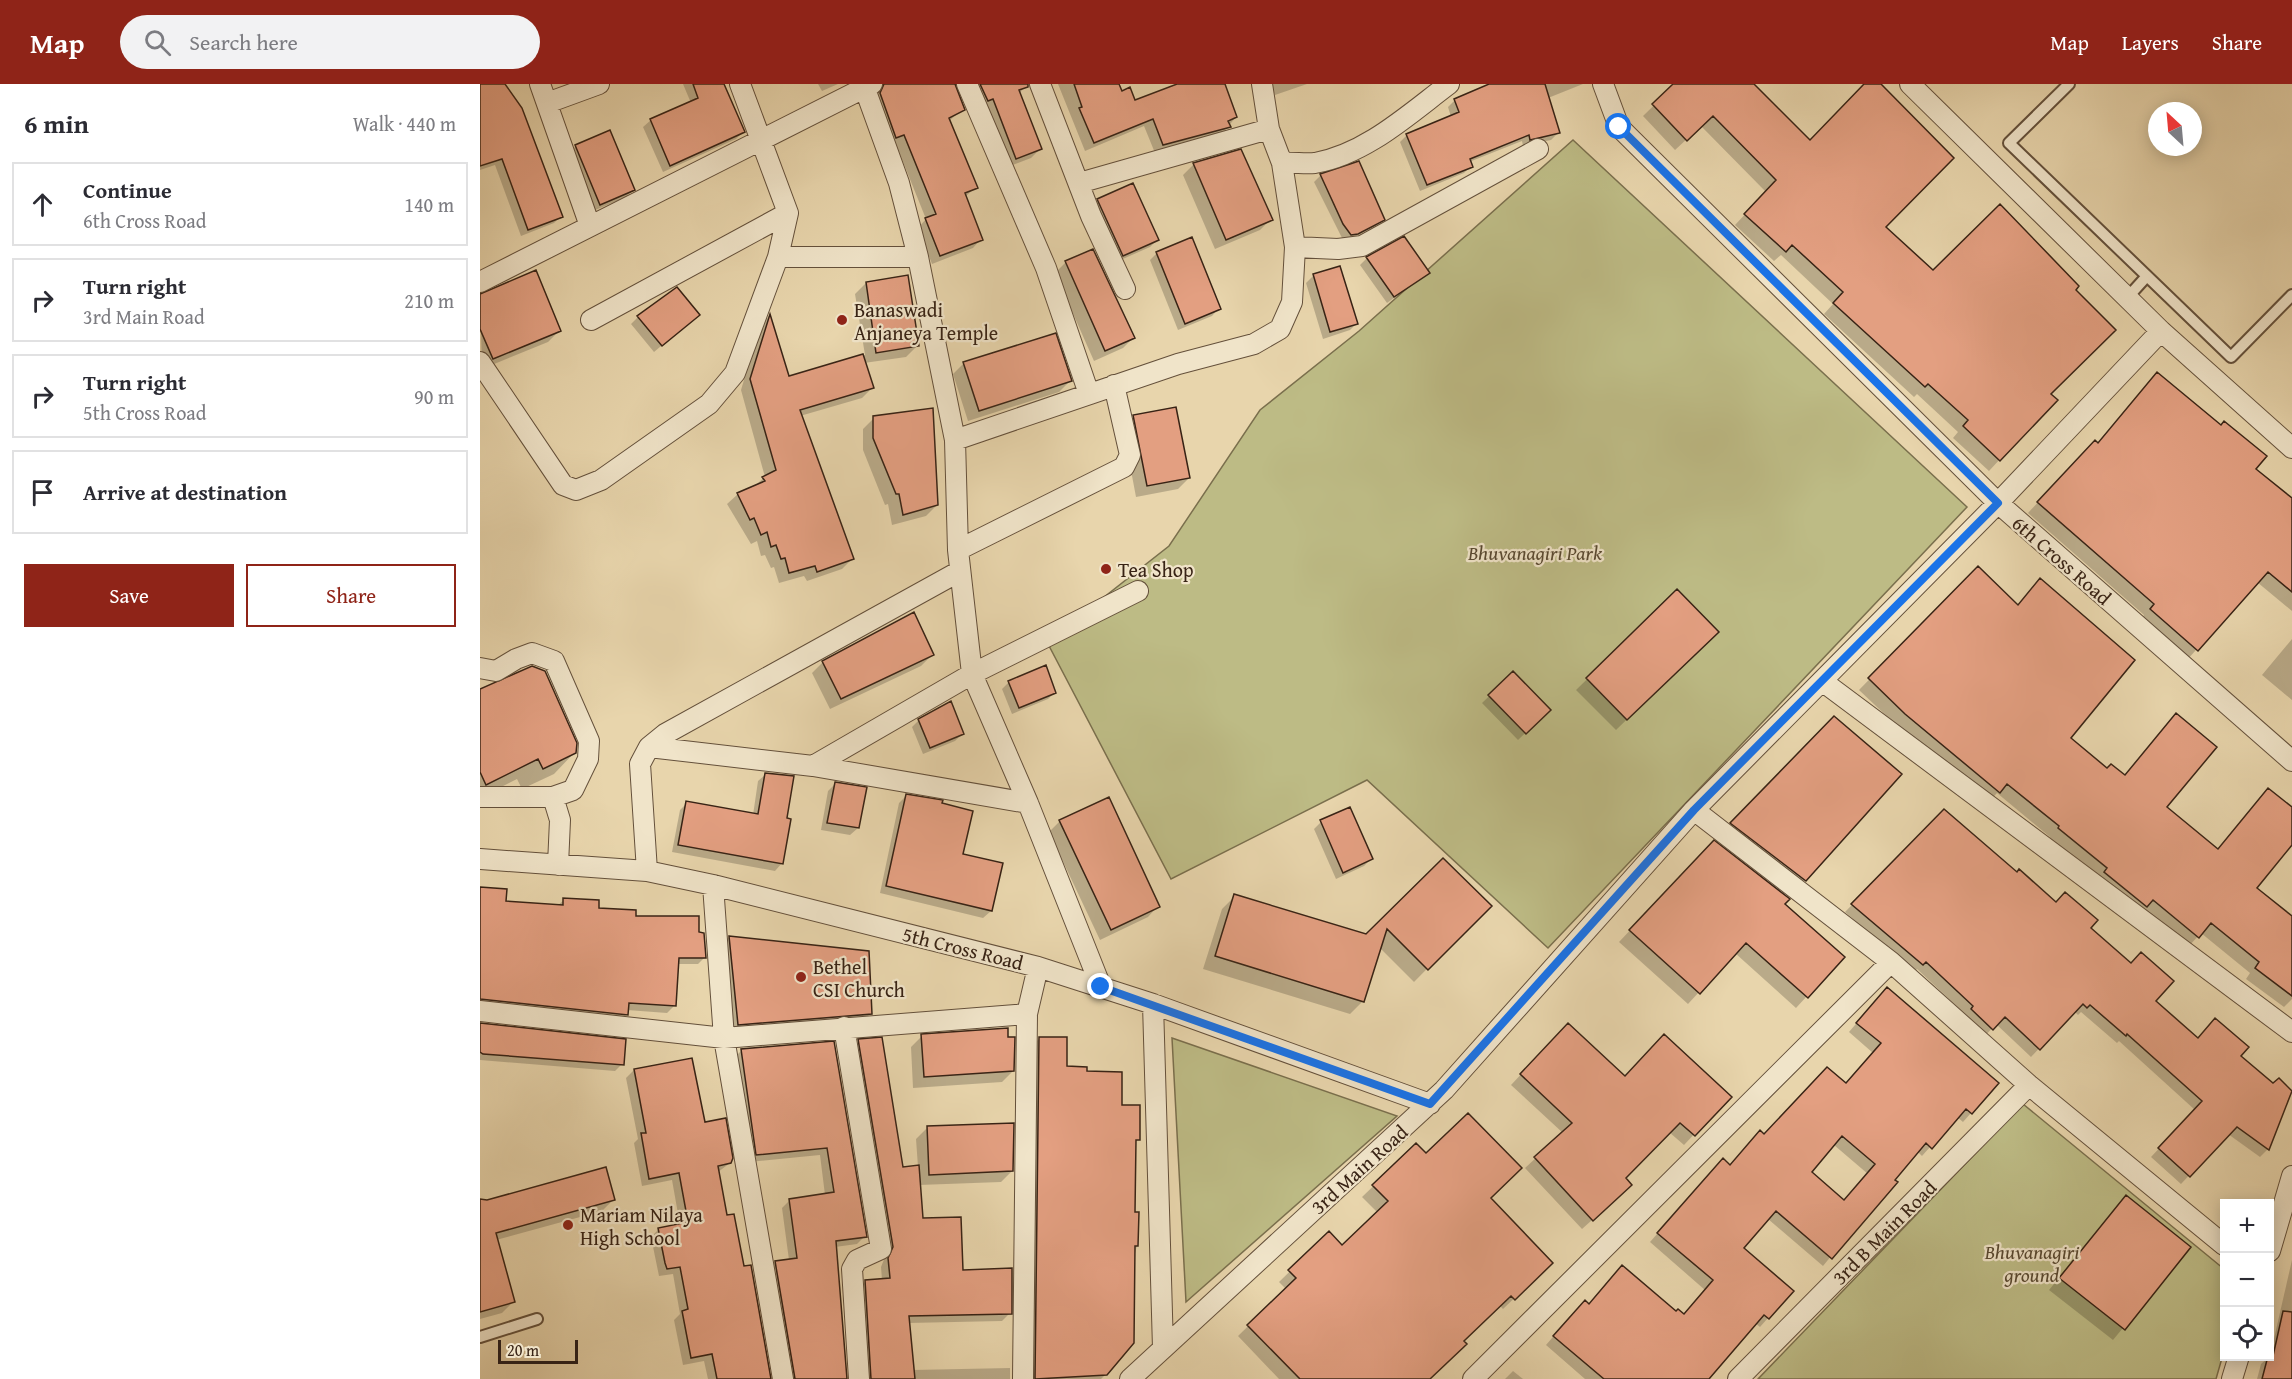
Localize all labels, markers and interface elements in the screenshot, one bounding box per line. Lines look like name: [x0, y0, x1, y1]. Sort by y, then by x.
search box: [120, 15, 540, 69]
text: Map: [30, 22, 84, 63]
icon: search: [141, 26, 174, 59]
text: Search here: [189, 26, 298, 58]
text: Map: [2050, 27, 2089, 58]
text: Layers: [2122, 27, 2179, 58]
text: Share: [2212, 27, 2262, 58]
north arrow: [2148, 102, 2202, 156]
text: 6 min: [24, 104, 89, 143]
text: Walk · 440 m: [353, 109, 456, 138]
route start: [1605, 113, 1631, 139]
text: Continue: [83, 174, 172, 206]
icon: ahead: [26, 188, 59, 221]
text: 140 m: [404, 190, 454, 219]
text: 6th Cross Road: [83, 206, 206, 235]
text: Turn right: [83, 270, 186, 302]
icon: right: [26, 284, 59, 317]
text: 210 m: [404, 286, 454, 315]
place label: Banaswadi Anjaneya Temple: [854, 295, 998, 347]
text: 3rd Main Road: [83, 302, 205, 331]
marker: Banaswadi Anjaneya Temple: [835, 313, 849, 327]
text: Turn right: [83, 366, 186, 398]
icon: right: [26, 380, 59, 413]
text: 90 m: [414, 382, 454, 411]
text: 5th Cross Road: [83, 398, 206, 427]
icon: arrive: [26, 476, 59, 509]
text: Arrive at destination: [83, 476, 287, 508]
street label: 6th Cross Road: [2006, 509, 2118, 612]
park label: Bhuvanagiri Park: [1467, 538, 1603, 567]
place label: Tea Shop: [1118, 555, 1194, 584]
marker: Tea Shop: [1099, 562, 1113, 576]
button: Save: [24, 564, 234, 627]
button: Share: [246, 564, 456, 627]
street label: 5th Cross Road: [900, 919, 1027, 977]
place label: Bethel CSI Church: [813, 952, 905, 1004]
marker: Bethel CSI Church: [794, 970, 808, 984]
route end: [1087, 973, 1113, 999]
street label: 3rd Main Road: [1304, 1117, 1414, 1220]
street label: 3rd B Main Road: [1825, 1173, 1943, 1291]
map controls: [2220, 1199, 2274, 1361]
button: +: [2220, 1199, 2274, 1253]
place label: Mariam Nilaya High School: [580, 1200, 703, 1252]
marker: Mariam Nilaya High School: [561, 1218, 575, 1232]
park label: Bhuvanagiri ground: [1984, 1237, 2079, 1289]
button: −: [2220, 1253, 2274, 1307]
button: locate: [2220, 1307, 2274, 1361]
scale bar: [498, 1337, 578, 1364]
text: 20 m: [507, 1338, 539, 1362]

